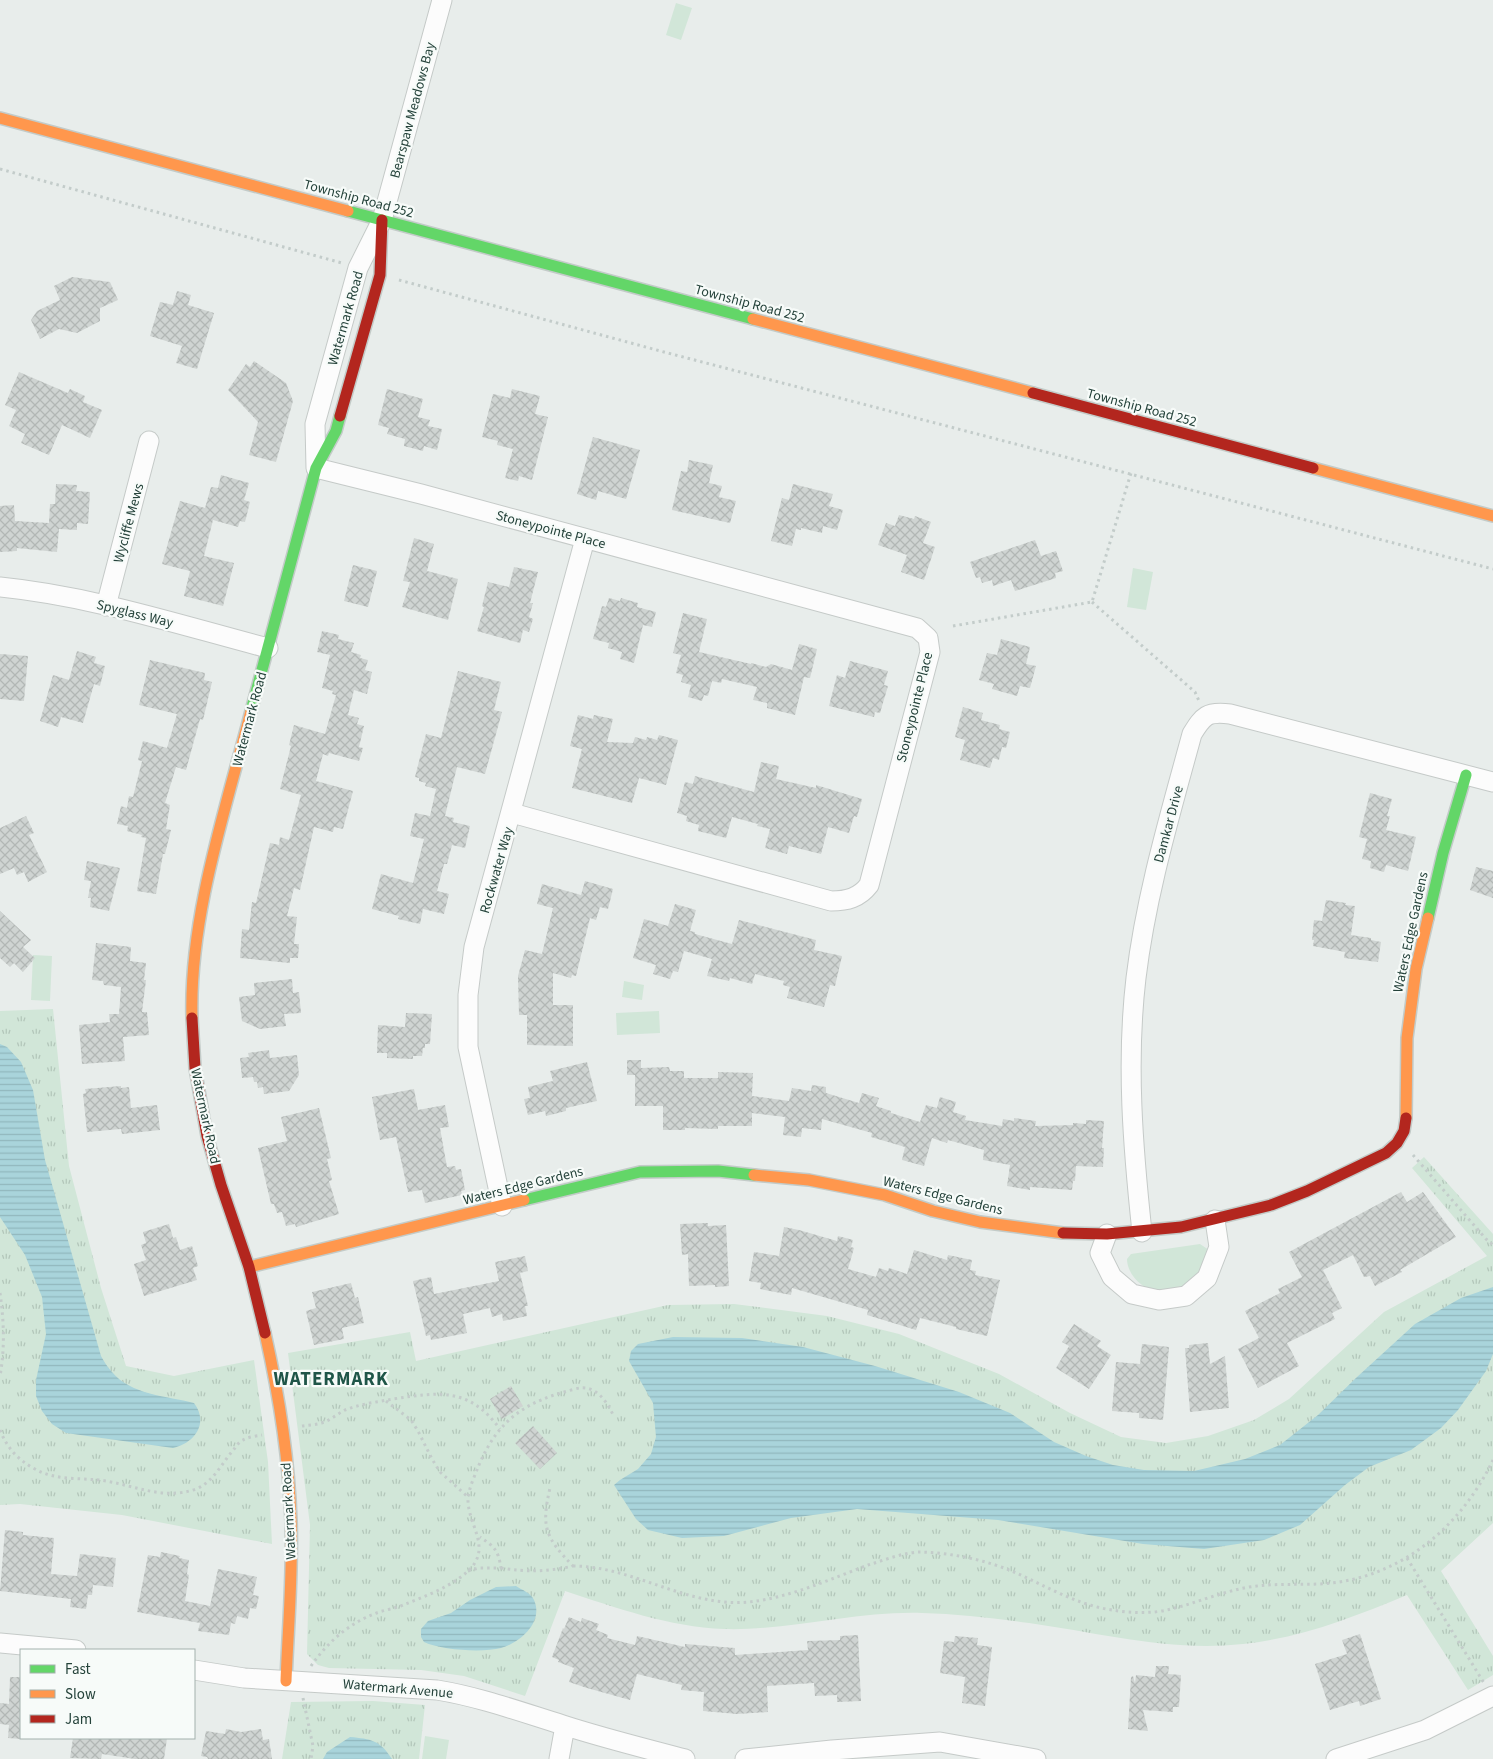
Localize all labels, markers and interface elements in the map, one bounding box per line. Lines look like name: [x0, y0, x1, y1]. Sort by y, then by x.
street label: Bearspaw Meadows Bay: [385, 40, 441, 180]
street label: Township Road 252: [302, 175, 416, 223]
street label: Watermark Road: [323, 269, 369, 368]
street label: Township Road 252: [693, 280, 807, 328]
street label: Township Road 252: [1085, 384, 1199, 432]
street label: Wycliffe Mews: [109, 481, 149, 565]
street label: Stoneypointe Place: [494, 506, 608, 554]
street label: Spyglass Way: [94, 595, 176, 633]
street label: Stoneypointe Place: [892, 650, 938, 764]
street label: Watermark Road: [228, 670, 272, 769]
street label: Damkar Drive: [1149, 783, 1189, 865]
street label: Rockwater Way: [475, 824, 519, 916]
street label: Waters Edge Gardens: [1388, 870, 1434, 994]
street label: Watermark Road: [185, 1067, 225, 1166]
street label: Waters Edge Gardens: [461, 1161, 585, 1211]
street label: Waters Edge Gardens: [881, 1171, 1005, 1221]
district label: WATERMARK: [273, 1366, 389, 1393]
street label: Watermark Road: [276, 1462, 302, 1560]
legend: [20, 1649, 195, 1739]
text: Fast: [65, 1659, 91, 1680]
street label: Watermark Avenue: [342, 1674, 454, 1704]
text: Slow: [65, 1684, 96, 1705]
text: Jam: [65, 1709, 92, 1730]

